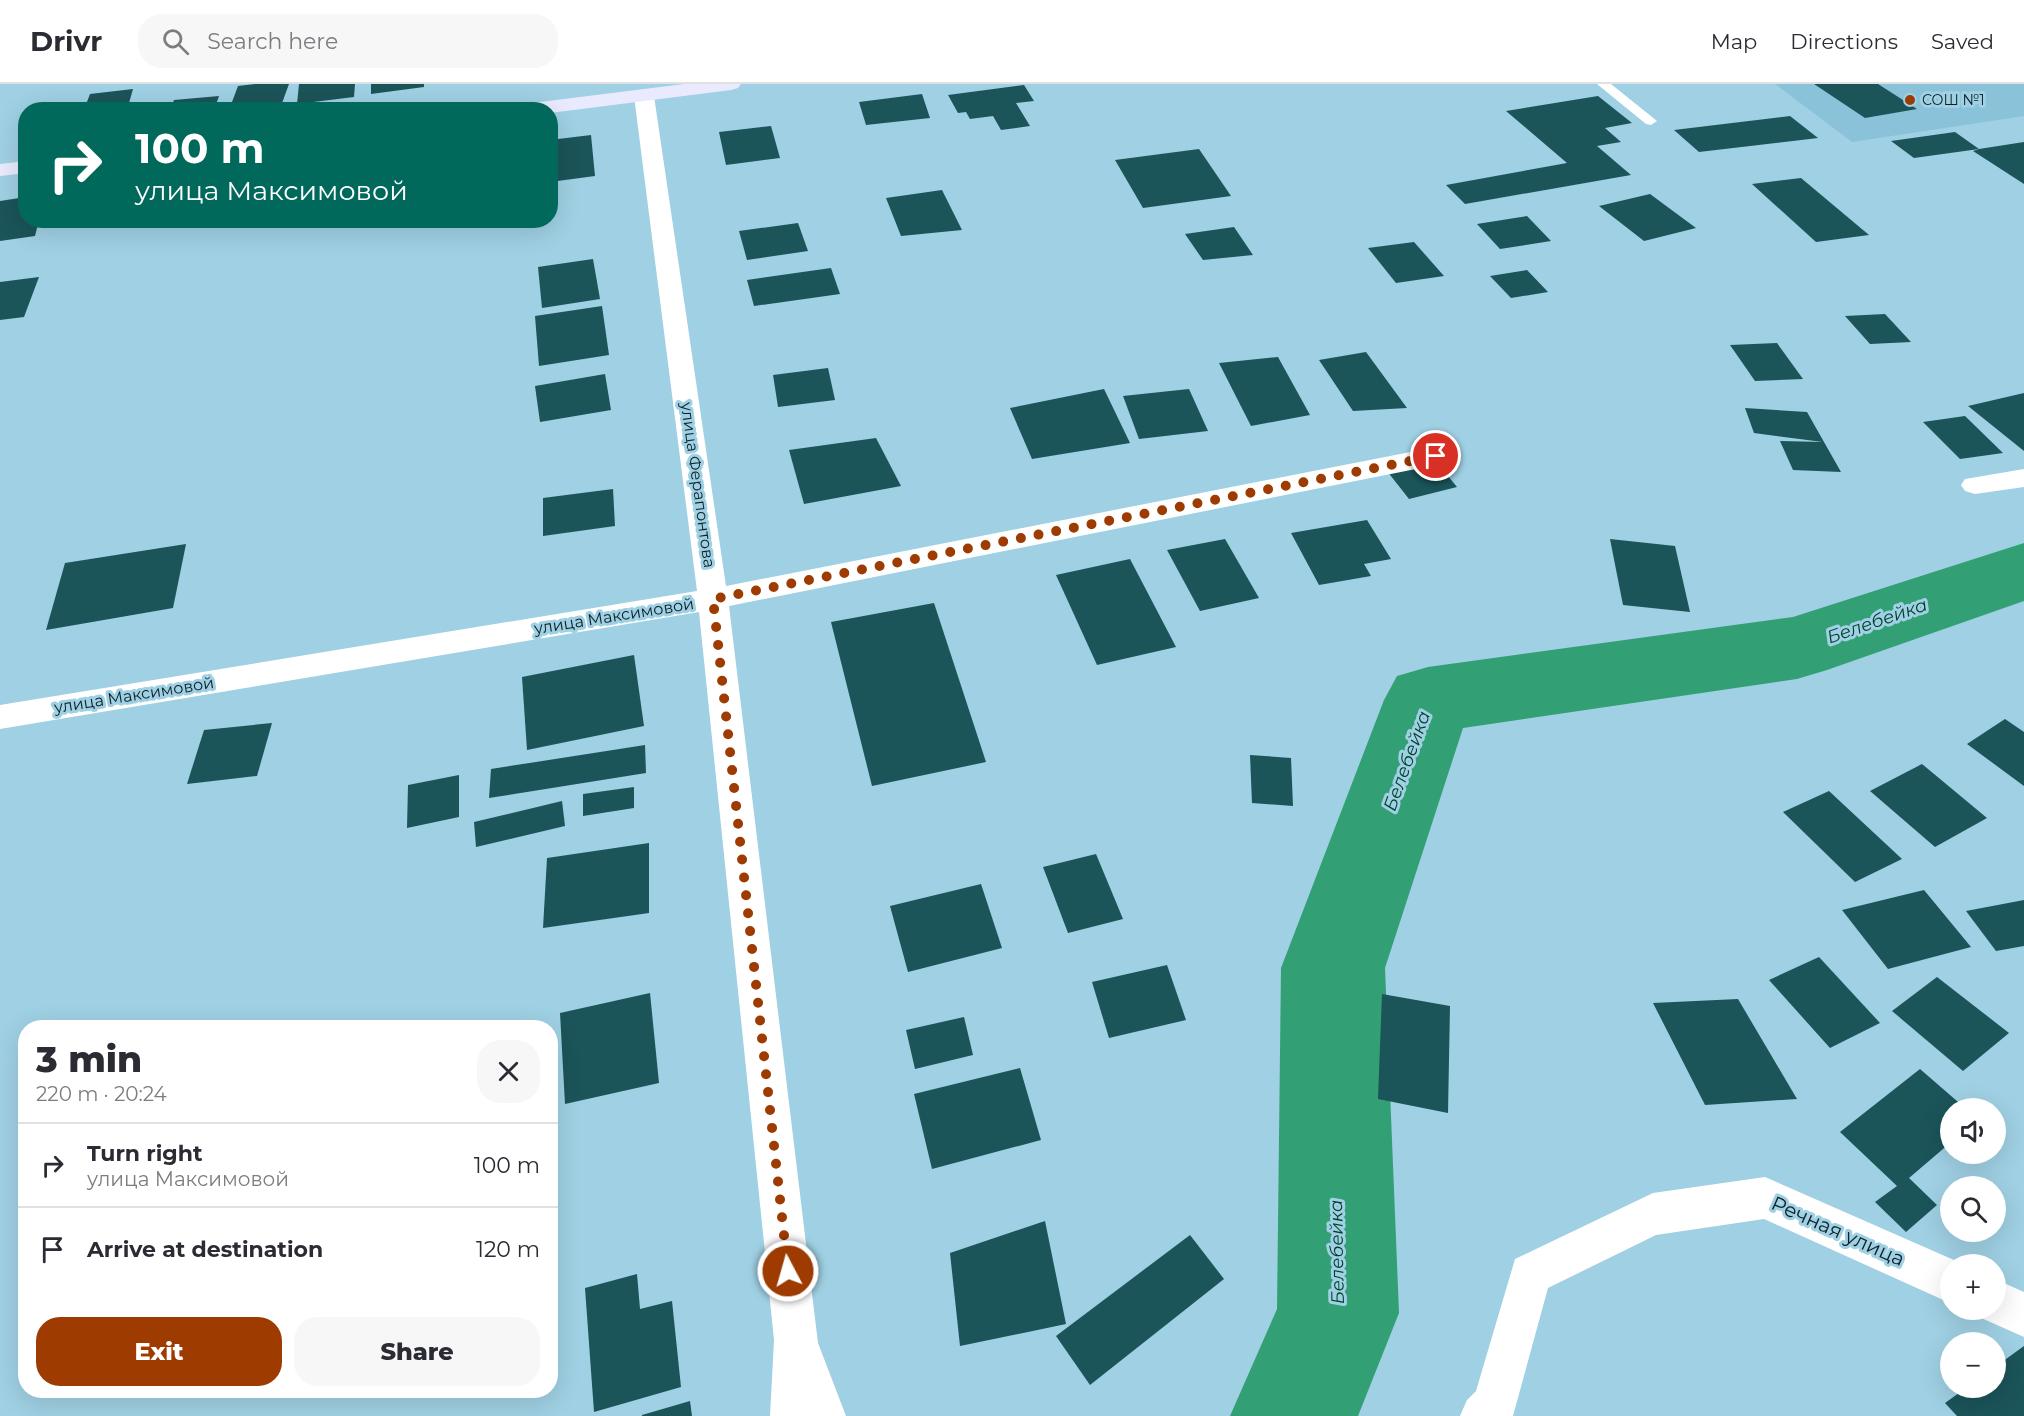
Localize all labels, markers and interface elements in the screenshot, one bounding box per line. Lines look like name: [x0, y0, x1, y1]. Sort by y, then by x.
search box: [138, 14, 558, 68]
text: Drivr: [30, 24, 102, 58]
icon: search: [159, 25, 192, 58]
text: Search here: [207, 28, 338, 55]
text: Map: [1711, 29, 1757, 54]
text: Directions: [1790, 29, 1898, 54]
text: Saved: [1931, 29, 1994, 54]
place label: СОШ №1: [1922, 91, 1985, 109]
marker: СОШ №1: [1903, 93, 1917, 107]
text: 100 m: [135, 122, 264, 174]
icon: right: [36, 126, 114, 204]
text: улица Максимовой: [135, 174, 408, 207]
street label: улица Ферапонтова: [677, 400, 719, 569]
pin: [1410, 430, 1461, 481]
icon: arrive: [1419, 439, 1452, 472]
street label: улица Максимовой: [532, 594, 695, 638]
water label: Белебейка: [1824, 594, 1930, 648]
street label: улица Максимовой: [52, 673, 215, 717]
water label: Белебейка: [1379, 708, 1435, 814]
text: 3 min: [36, 1037, 142, 1081]
button: close: [477, 1040, 540, 1103]
text: 220 m · 20:24: [36, 1082, 167, 1106]
map controls: [1940, 1098, 2006, 1398]
button: sound: [1940, 1098, 2006, 1164]
text: Turn right: [87, 1140, 202, 1167]
icon: right: [36, 1149, 69, 1182]
text: 100 m: [474, 1152, 540, 1179]
text: улица Максимовой: [87, 1167, 289, 1191]
button: search: [1940, 1176, 2006, 1242]
street label: Речная улица: [1768, 1191, 1908, 1271]
water label: Белебейка: [1325, 1199, 1349, 1305]
icon: arrive: [36, 1233, 69, 1266]
text: Arrive at destination: [87, 1236, 323, 1263]
text: 120 m: [476, 1236, 540, 1263]
position arrow: [756, 1239, 820, 1303]
button: +: [1940, 1254, 2006, 1320]
button: Exit: [36, 1317, 282, 1386]
button: Share: [294, 1317, 540, 1386]
button: −: [1940, 1332, 2006, 1398]

